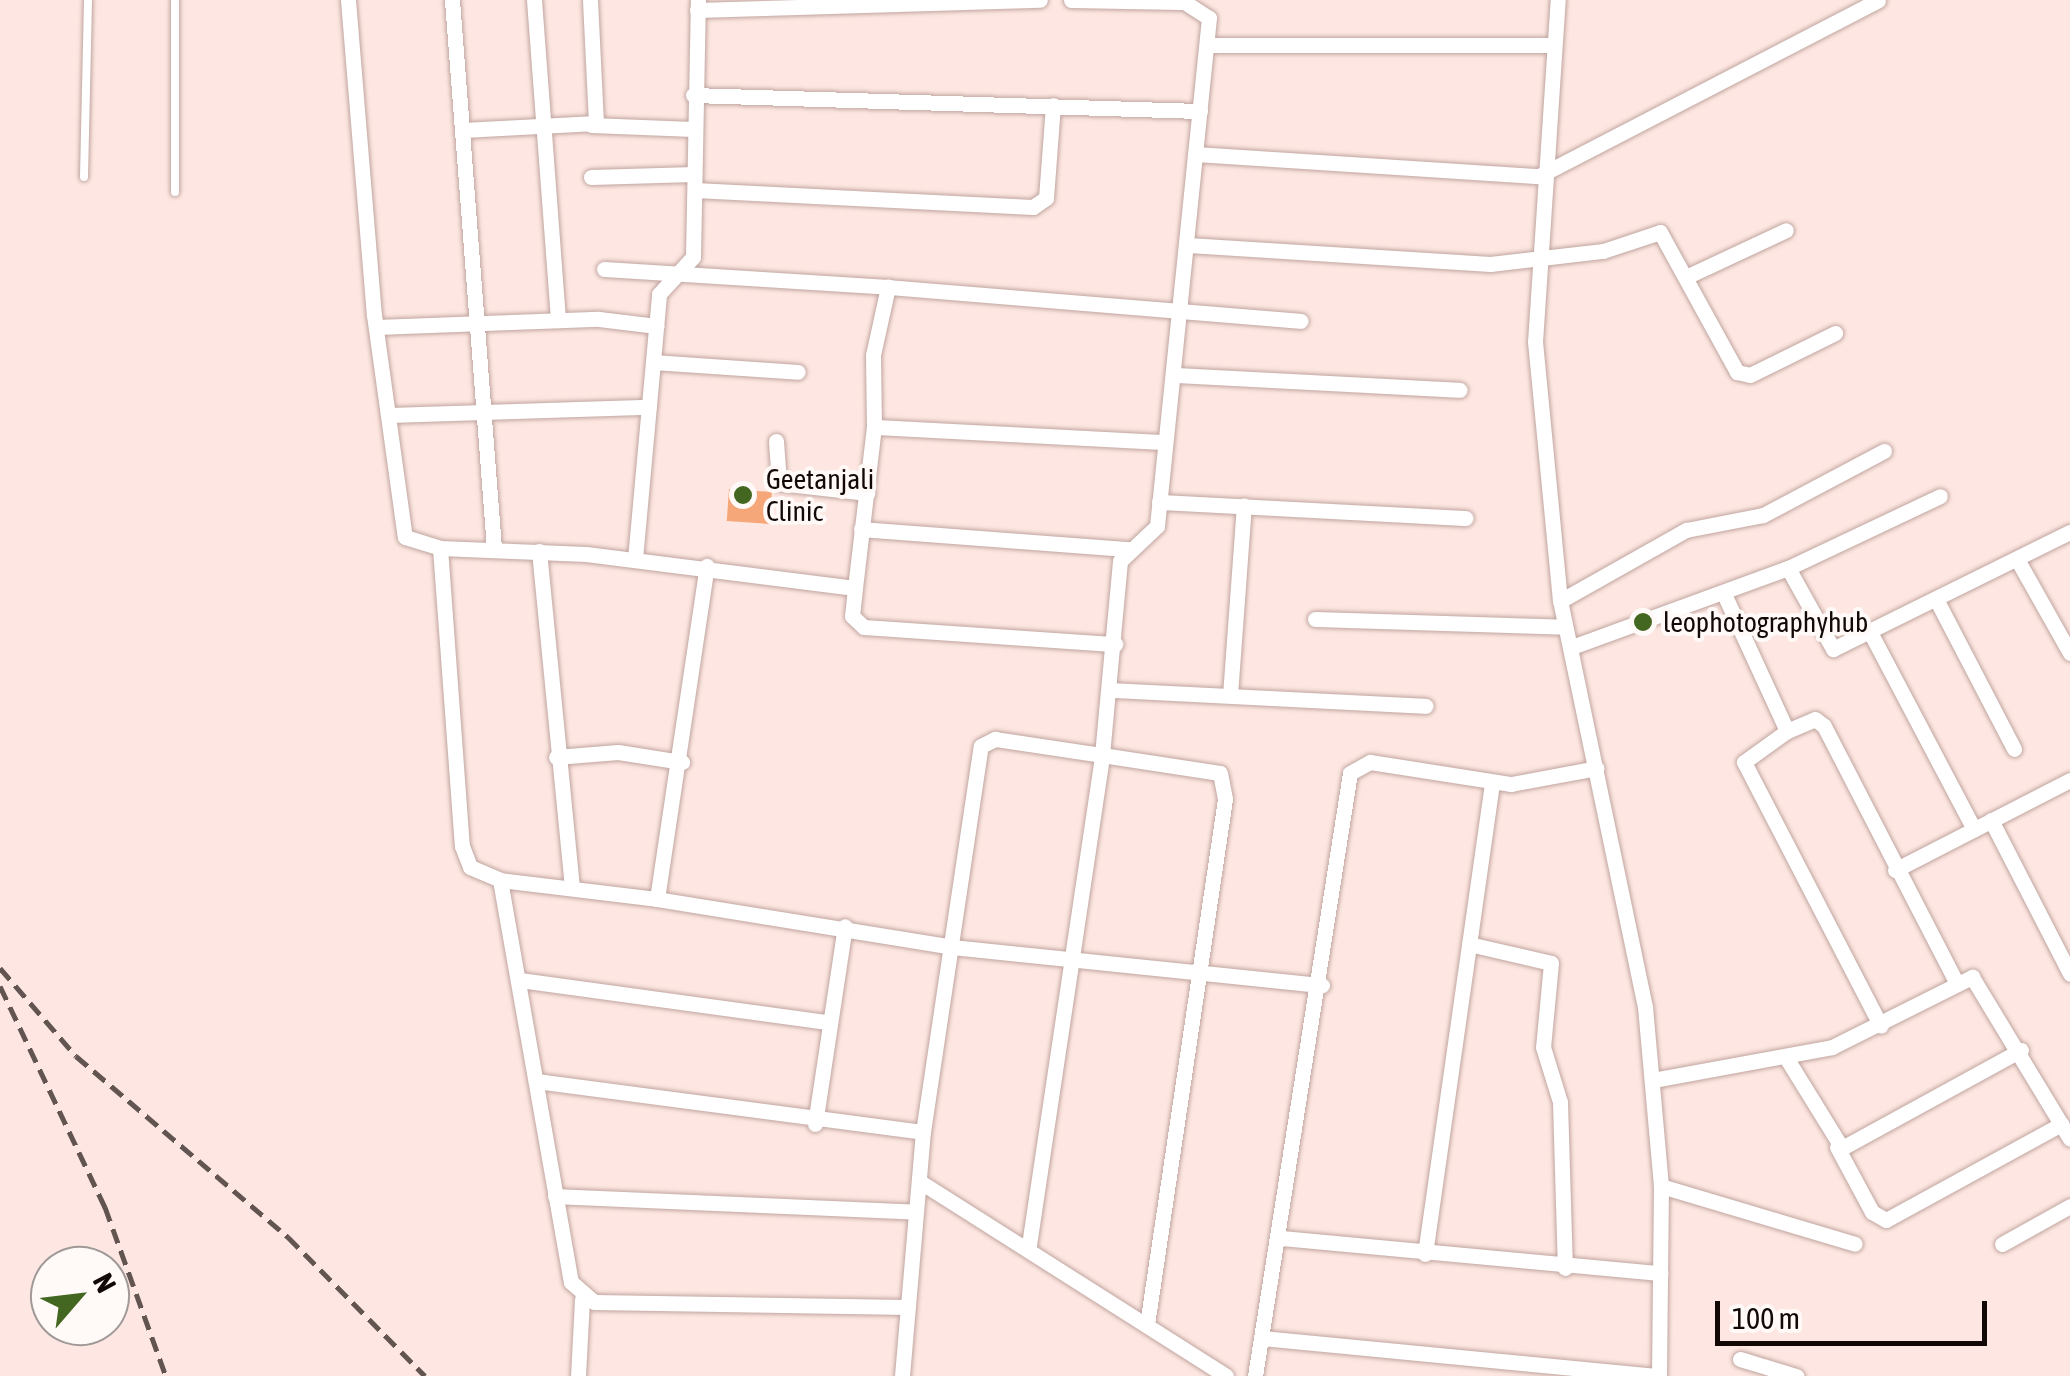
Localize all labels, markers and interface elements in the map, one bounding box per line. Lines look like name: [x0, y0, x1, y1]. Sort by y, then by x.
place label: Geetanjali Clinic: [766, 462, 874, 528]
marker: Geetanjali Clinic: [730, 482, 756, 508]
place label: leophotographyhub: [1663, 605, 1868, 639]
marker: leophotographyhub: [1632, 611, 1654, 633]
north arrow: [30, 1246, 130, 1346]
text: N: [87, 1268, 123, 1298]
scale bar: [1720, 1281, 1992, 1343]
text: 100 m: [1732, 1301, 1800, 1335]

